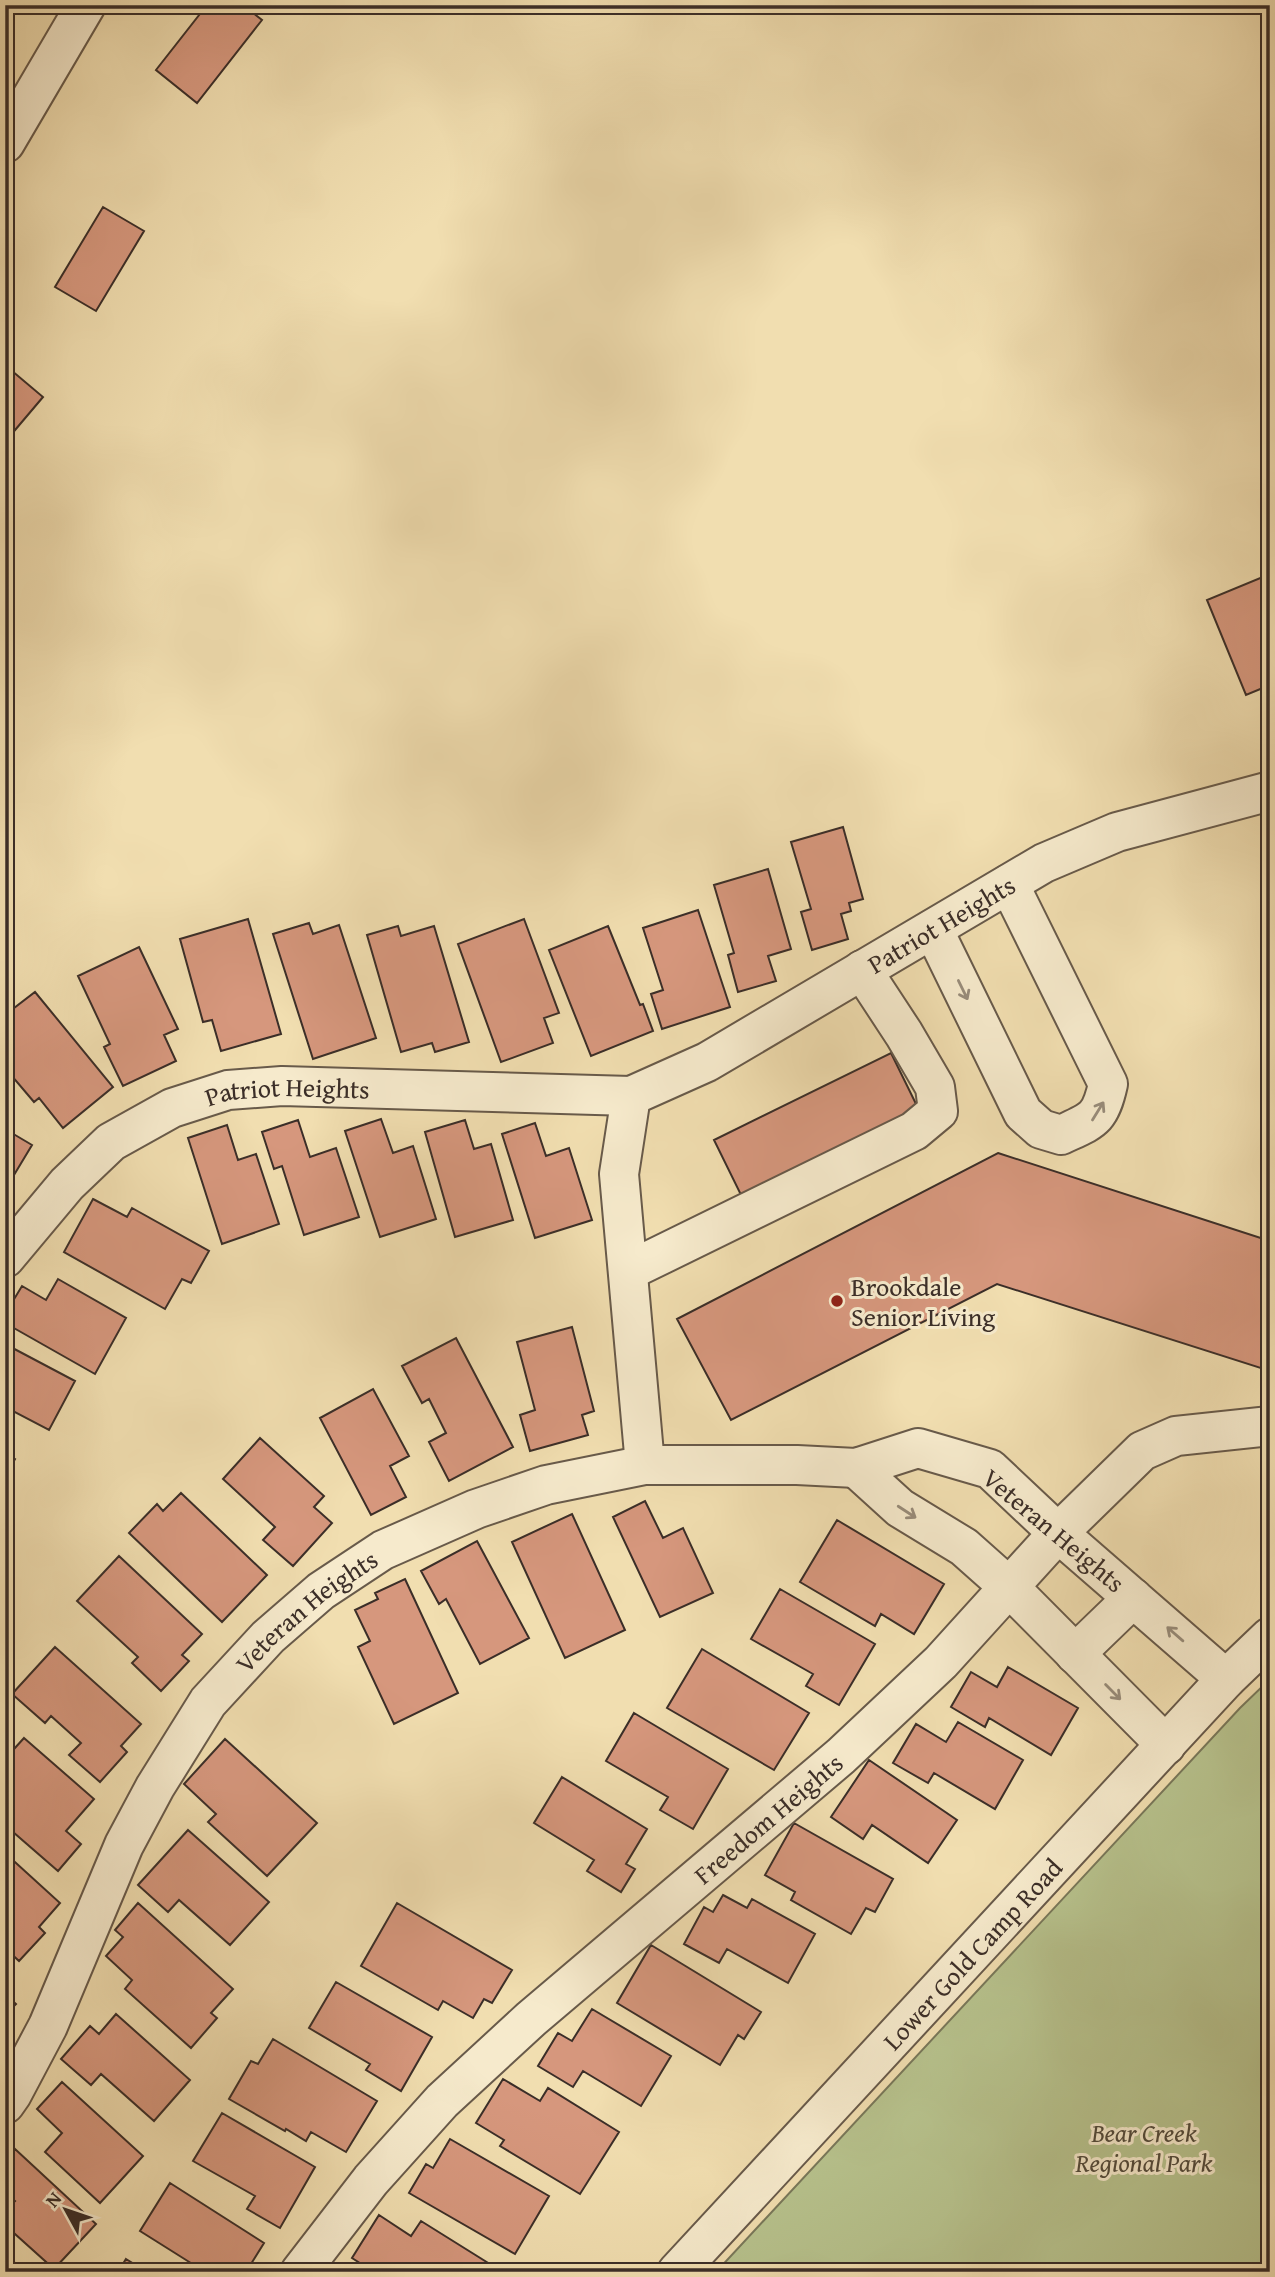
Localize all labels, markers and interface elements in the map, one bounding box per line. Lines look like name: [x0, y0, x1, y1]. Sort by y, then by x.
street label: Patriot Heights: [860, 865, 1022, 983]
one-way arrow: [956, 979, 970, 1000]
street label: Patriot Heights: [199, 1066, 370, 1116]
one-way arrow: [1091, 1101, 1105, 1121]
place label: Brookdale Senior Living: [851, 1267, 995, 1336]
marker: Brookdale Senior Living: [829, 1293, 845, 1309]
street label: Veteran Heights: [974, 1459, 1134, 1601]
one-way arrow: [897, 1505, 916, 1519]
street label: Veteran Heights: [225, 1539, 385, 1681]
one-way arrow: [1166, 1626, 1184, 1642]
one-way arrow: [1104, 1683, 1121, 1700]
street label: Freedom Heights: [685, 1743, 851, 1893]
street label: Lower Gold Camp Road: [873, 1849, 1071, 2058]
park label: Bear Creek Regional Park: [1075, 2113, 1213, 2182]
north arrow: [32, 2176, 102, 2246]
text: N: [38, 2185, 68, 2213]

